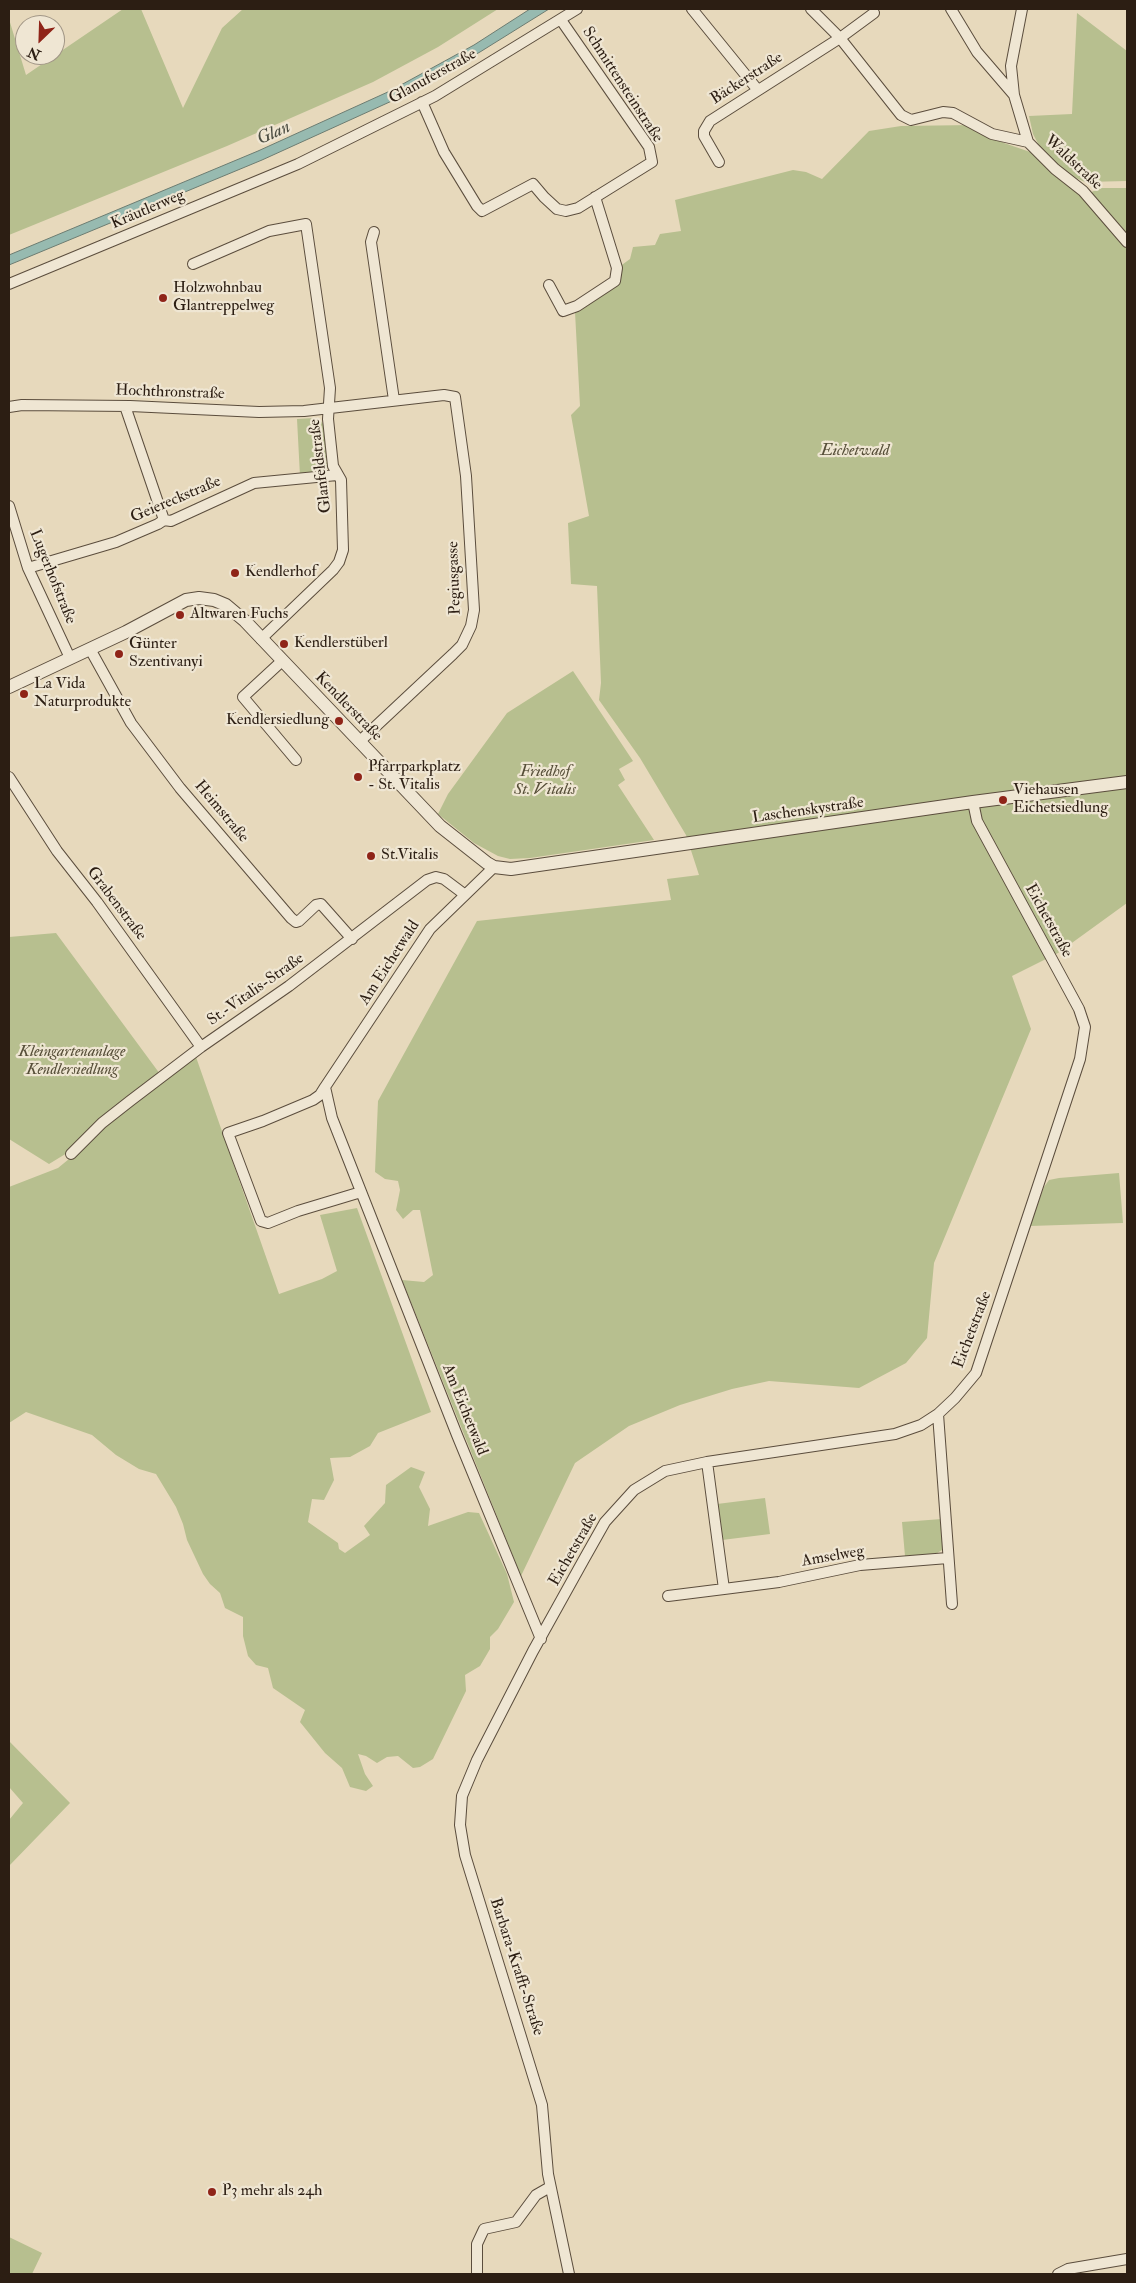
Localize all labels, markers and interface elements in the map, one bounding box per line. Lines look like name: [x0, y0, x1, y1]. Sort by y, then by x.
north arrow: [15, 15, 65, 65]
street label: Schmittensteinstraße: [577, 24, 667, 146]
text: N: [25, 43, 43, 64]
street label: Glanuferstraße: [386, 45, 480, 109]
street label: Bäckerstraße: [707, 49, 787, 109]
water label: Glan: [254, 117, 294, 151]
street label: Waldstraße: [1040, 131, 1106, 195]
street label: Kräutlerweg: [108, 186, 188, 234]
place label: Holzwohnbau Glantreppelweg: [173, 279, 274, 317]
marker: Holzwohnbau Glantreppelweg: [157, 292, 169, 304]
street label: Hochthronstraße: [115, 381, 225, 405]
street label: Glanfeldstraße: [306, 418, 336, 514]
park label: Eichetwald: [820, 442, 890, 462]
street label: Geiereckstraße: [128, 472, 224, 528]
street label: Lugerhofstraße: [24, 527, 80, 627]
street label: Pegiusgasse: [444, 541, 466, 615]
place label: Kendlerhof: [245, 563, 317, 583]
marker: Kendlerhof: [229, 567, 241, 579]
place label: Altwaren Fuchs: [190, 605, 288, 625]
marker: Altwaren Fuchs: [174, 609, 186, 621]
place label: Kendlerstüberl: [294, 634, 388, 654]
place label: Günter Szentivanyi: [129, 635, 203, 673]
marker: Kendlerstüberl: [278, 638, 290, 650]
marker: Günter Szentivanyi: [113, 648, 125, 660]
street label: Kendlerstraße: [310, 668, 386, 746]
place label: La Vida Naturprodukte: [34, 675, 131, 713]
marker: La Vida Naturprodukte: [18, 688, 30, 700]
place label: Kendlersiedlung: [226, 711, 329, 731]
marker: Kendlersiedlung: [333, 715, 345, 727]
place label: Pfarrparkplatz - St. Vitalis: [368, 758, 461, 796]
park label: Friedhof St. Vitalis: [514, 763, 576, 801]
marker: Pfarrparkplatz - St. Vitalis: [352, 771, 364, 783]
street label: Heimstraße: [190, 777, 252, 847]
place label: Viehausen Eichetsiedlung: [1013, 781, 1108, 819]
street label: Laschenskystraße: [751, 794, 865, 828]
marker: Viehausen Eichetsiedlung: [997, 794, 1009, 806]
place label: St.Vitalis: [381, 846, 438, 866]
marker: St.Vitalis: [365, 850, 377, 862]
street label: Grabenstraße: [82, 863, 150, 945]
street label: Eichetstraße: [1020, 881, 1076, 961]
street label: Am Eichetwald: [356, 917, 424, 1009]
street label: St.-Vitalis-Straße: [204, 950, 308, 1030]
park label: Kleingartenanlage Kendlersiedlung: [19, 1043, 125, 1081]
street label: Eichetstraße: [950, 1289, 996, 1371]
street label: Am Eichetwald: [437, 1362, 491, 1458]
street label: Eichetstraße: [545, 1510, 603, 1590]
street label: Amselweg: [800, 1542, 866, 1572]
street label: Barbara-Krafft-Straße: [485, 1896, 547, 2038]
place label: P3 mehr als 24h: [222, 2182, 322, 2202]
marker: P3 mehr als 24h: [206, 2186, 218, 2198]

